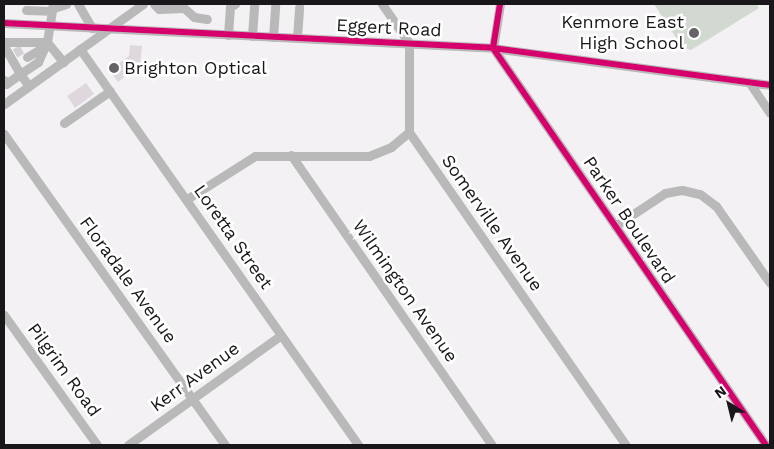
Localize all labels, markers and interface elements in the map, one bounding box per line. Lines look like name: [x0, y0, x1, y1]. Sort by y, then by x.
place label: Kenmore East High School: [561, 12, 684, 54]
street label: Eggert Road: [336, 14, 442, 42]
marker: Kenmore East High School: [688, 27, 700, 39]
place label: Brighton Optical: [124, 57, 267, 79]
marker: Brighton Optical: [108, 62, 120, 74]
street label: Somerville Avenue: [437, 150, 547, 296]
street label: Parker Boulevard: [578, 152, 680, 288]
street label: Loretta Street: [189, 180, 277, 294]
street label: Floradale Avenue: [75, 212, 181, 348]
street label: Wilmington Avenue: [348, 215, 462, 367]
street label: Pilgrim Road: [23, 319, 105, 421]
street label: Kerr Avenue: [146, 337, 244, 417]
north arrow: [704, 379, 754, 429]
text: N: [711, 382, 729, 401]

